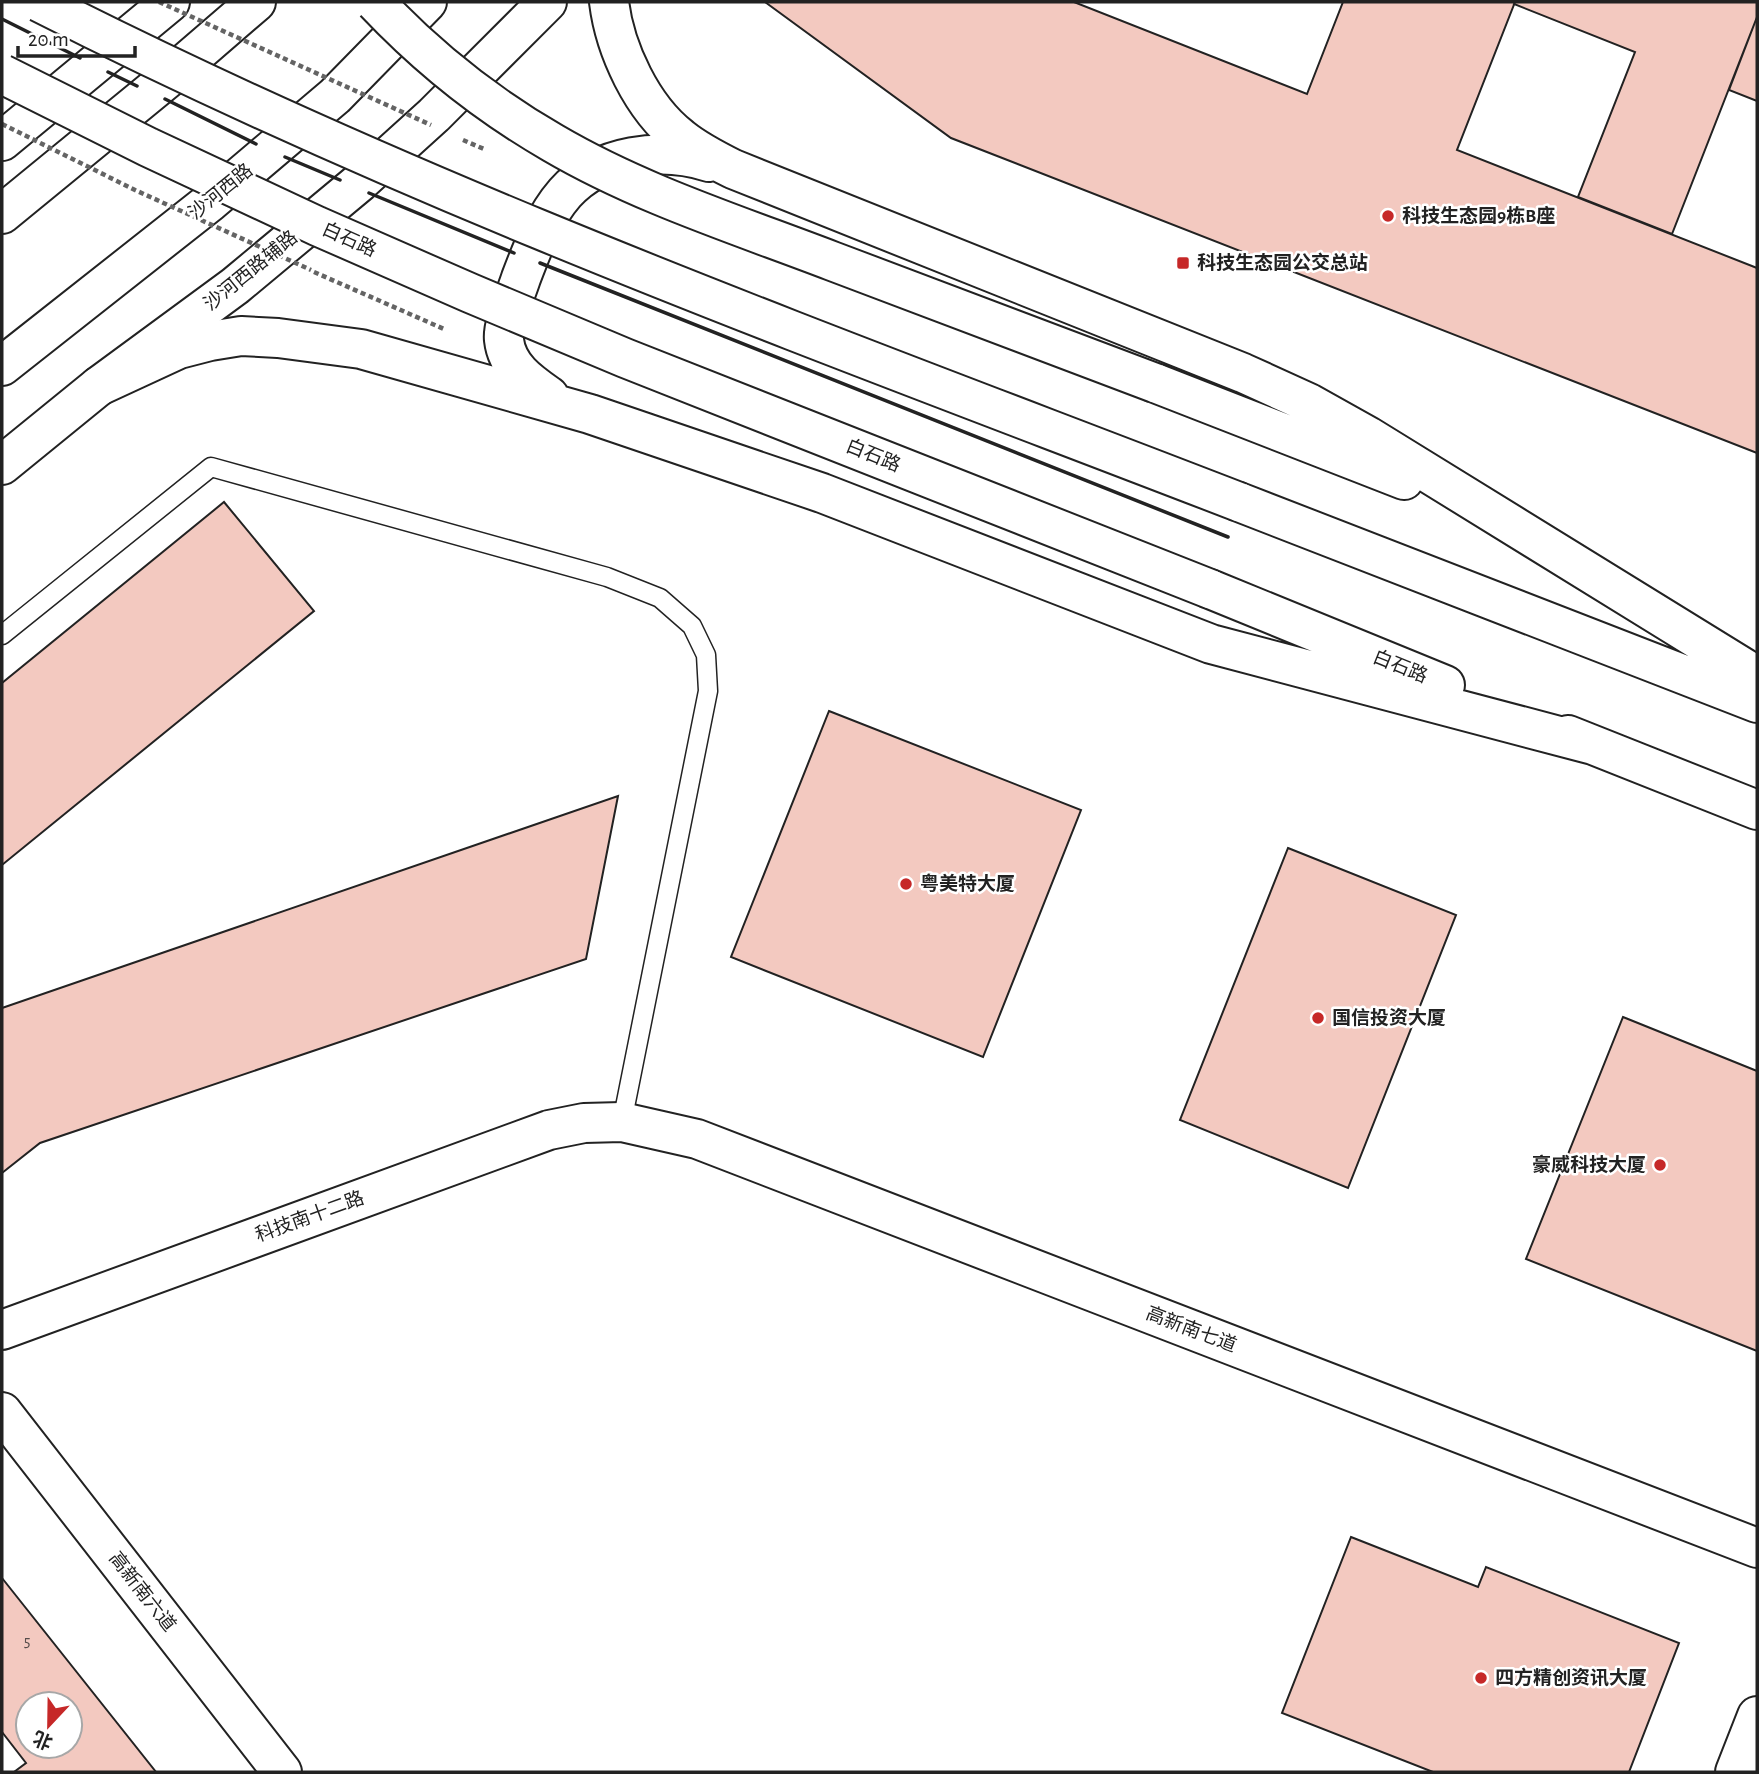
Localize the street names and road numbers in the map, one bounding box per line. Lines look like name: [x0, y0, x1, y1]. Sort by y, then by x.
street label: 沙河西路: [185, 160, 257, 223]
street label: 白石路: [319, 218, 380, 260]
street label: 沙河西路辅路: [200, 227, 301, 314]
street label: 白石路: [843, 435, 904, 475]
street label: 白石路: [1370, 646, 1431, 686]
street label: 科技南十二路: [252, 1187, 367, 1245]
street label: 高新南七道: [1143, 1302, 1239, 1356]
street label: 高新南六道: [105, 1547, 180, 1635]

